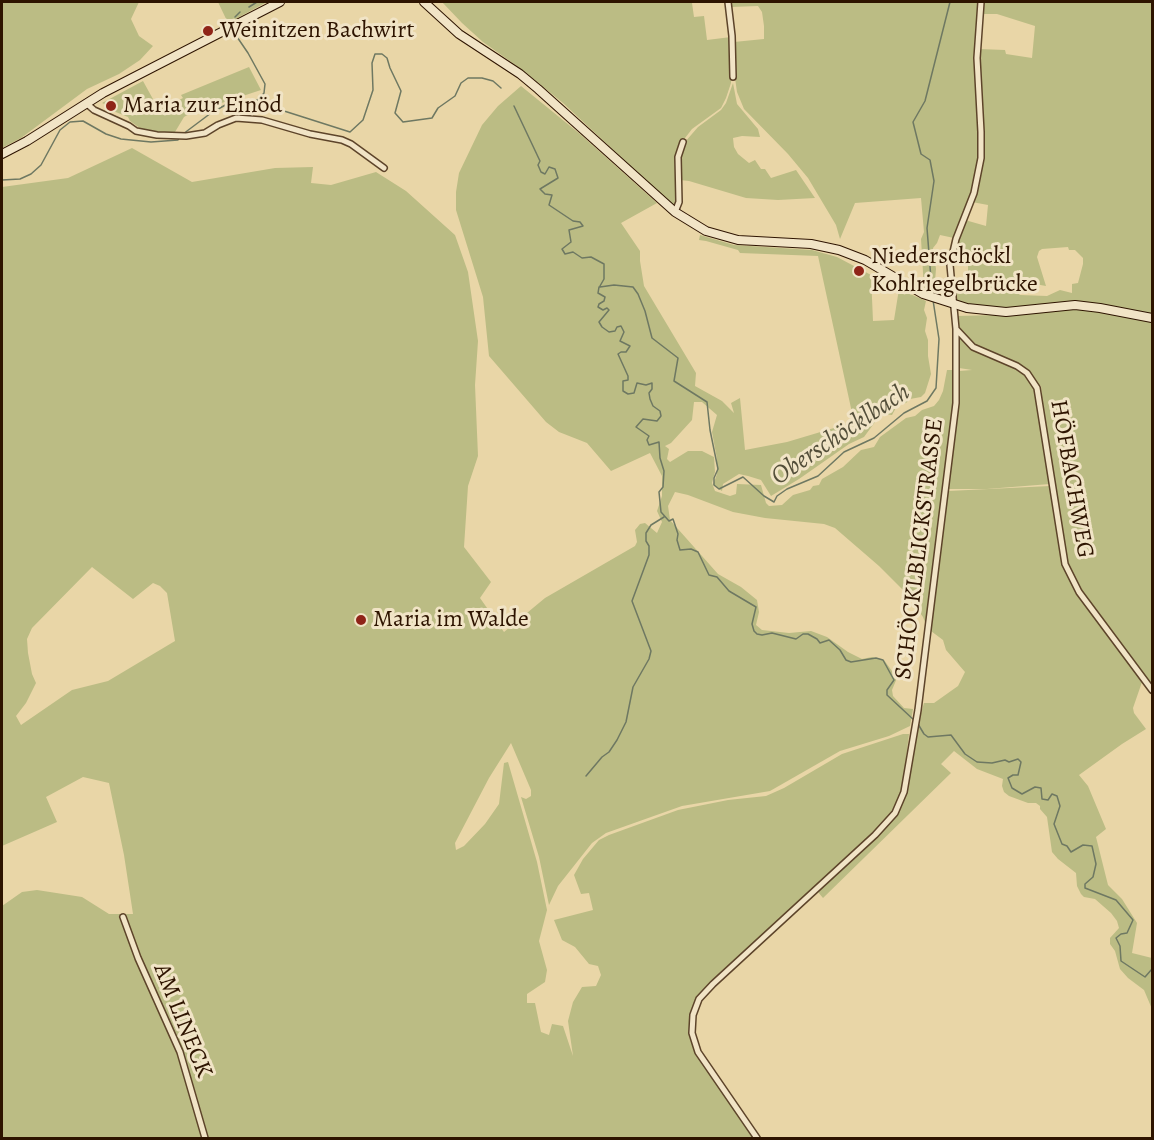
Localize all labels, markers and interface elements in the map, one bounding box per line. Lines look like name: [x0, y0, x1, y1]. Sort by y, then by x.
place label: Weinitzen Bachwirt: [220, 17, 414, 45]
marker: Weinitzen Bachwirt: [201, 24, 215, 38]
place label: Maria zur Einöd: [123, 92, 282, 120]
marker: Maria zur Einöd: [104, 99, 118, 113]
place label: Niederschöckl Kohlriegelbrücke: [871, 243, 1038, 299]
marker: Niederschöckl Kohlriegelbrücke: [852, 264, 866, 278]
water label: Oberschöcklbach: [766, 377, 916, 493]
street label: HÖFBACHWEG: [1043, 398, 1099, 560]
street label: SCHÖCKLBLICKSTRASSE: [890, 417, 950, 681]
place label: Maria im Walde: [373, 606, 529, 634]
marker: Maria im Walde: [354, 613, 368, 627]
street label: AM LINECK: [146, 960, 218, 1082]

